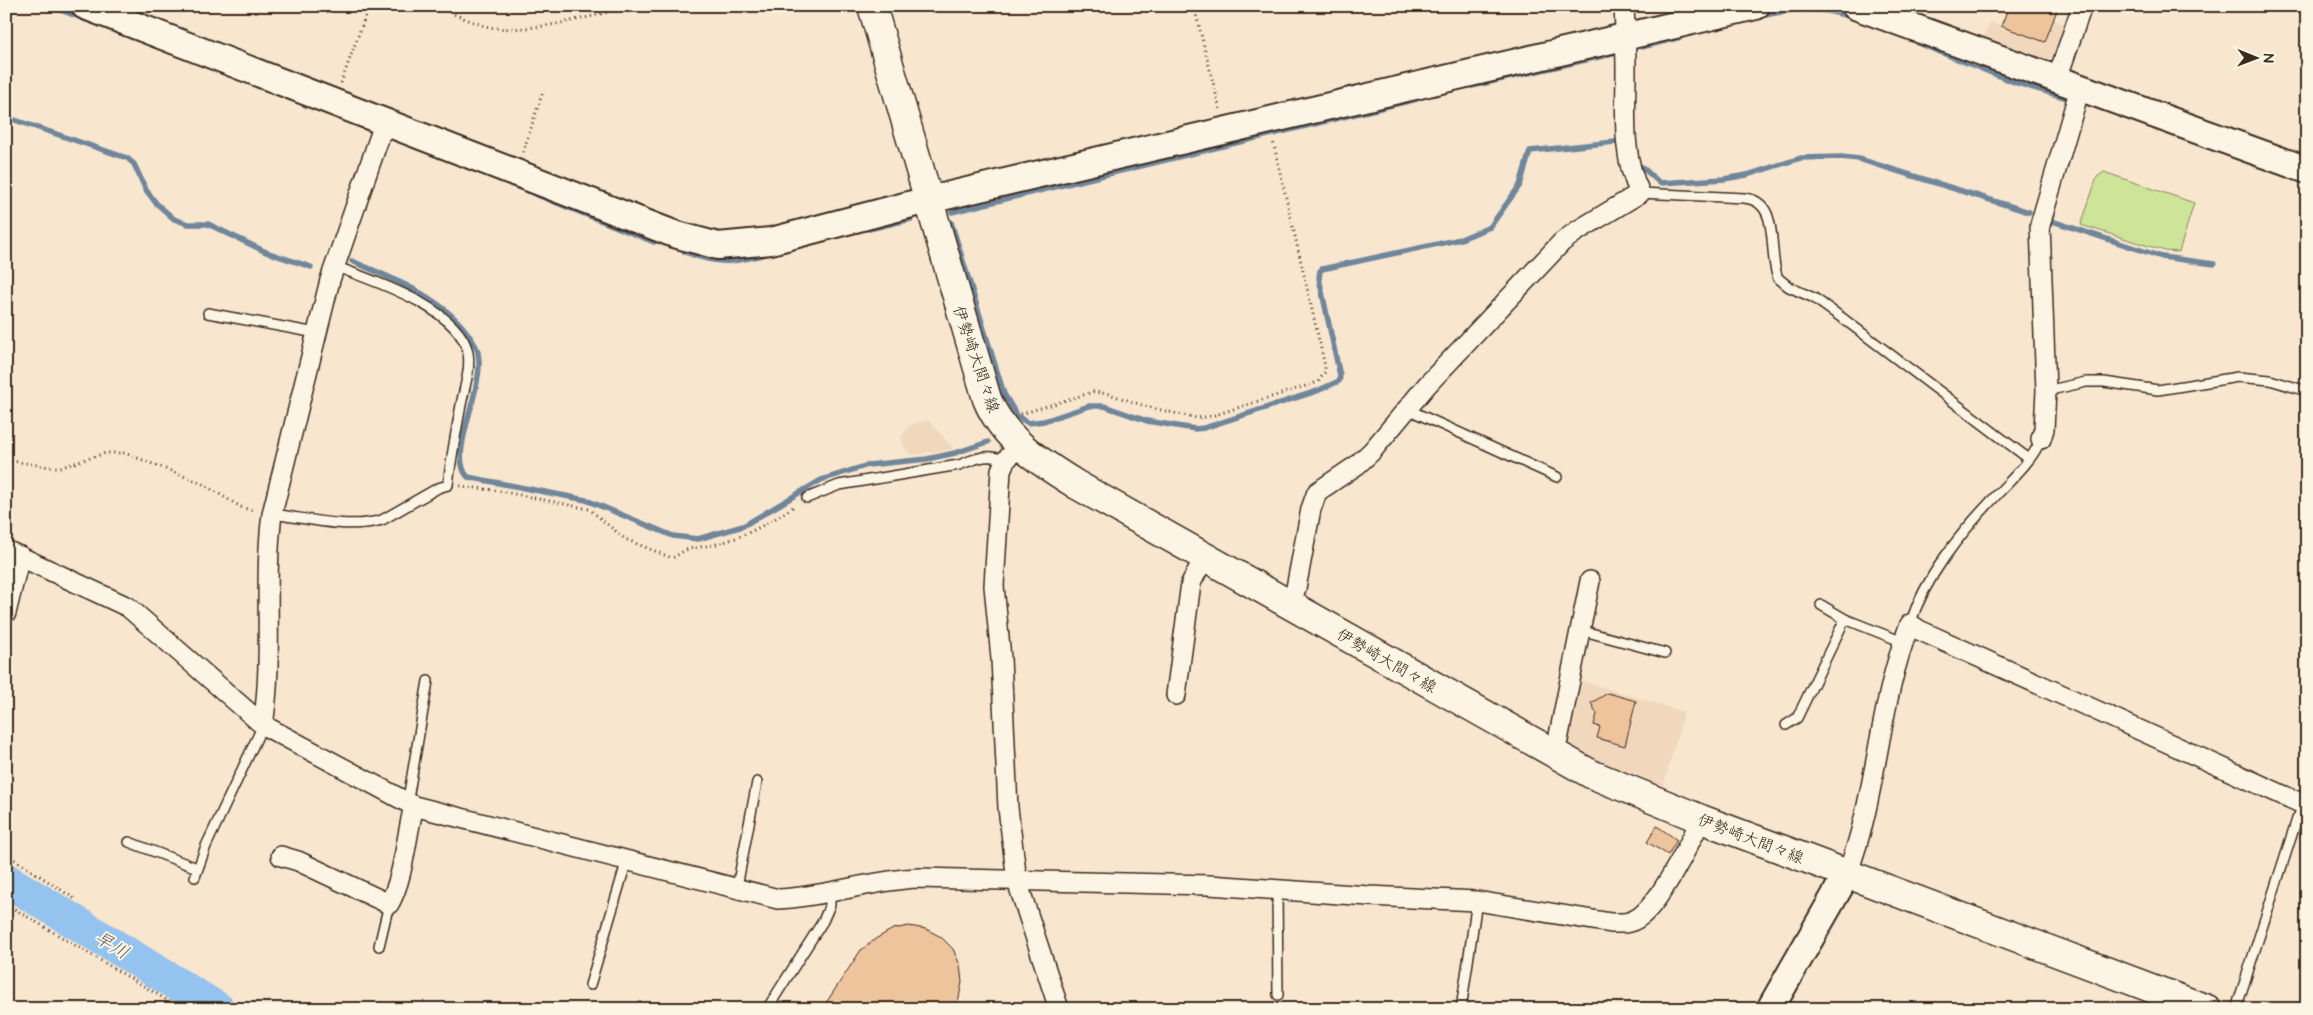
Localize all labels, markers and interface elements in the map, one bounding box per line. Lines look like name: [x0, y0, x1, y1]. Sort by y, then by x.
north arrow: [2230, 32, 2280, 82]
text: N: [2258, 54, 2278, 63]
street label: 伊勢崎大間々線: [947, 303, 1005, 416]
street label: 伊勢崎大間々線: [1332, 623, 1441, 698]
street label: 伊勢崎大間々線: [1694, 809, 1807, 869]
water label: 早川: [90, 925, 134, 965]

